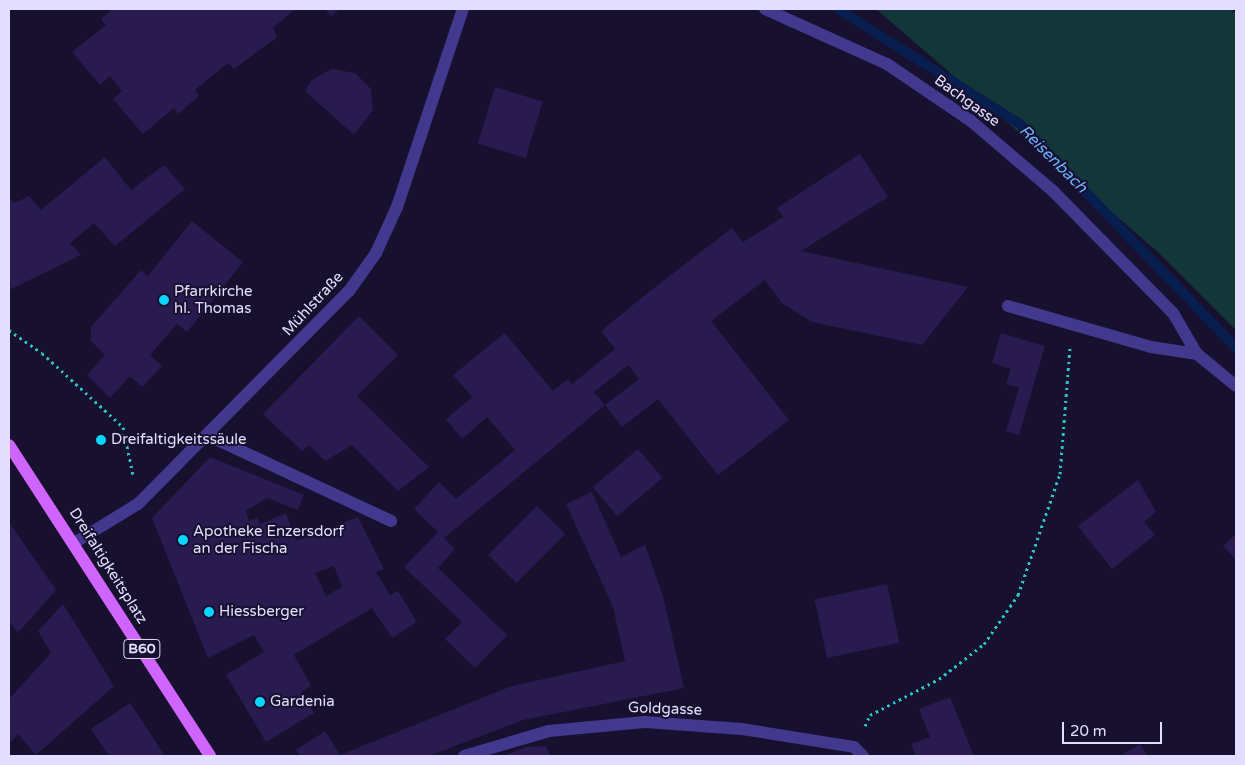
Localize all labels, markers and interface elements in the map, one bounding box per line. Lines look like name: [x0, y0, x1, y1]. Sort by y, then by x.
street label: Bachgasse: [931, 71, 1003, 131]
water label: Reisenbach: [1015, 121, 1091, 197]
street label: Mühlstraße: [279, 268, 347, 340]
place label: Pfarrkirche hl. Thomas: [174, 282, 253, 317]
marker: Pfarrkirche hl. Thomas: [158, 294, 170, 306]
place label: Dreifaltigkeitssäule: [111, 431, 247, 449]
marker: Dreifaltigkeitssäule: [95, 434, 107, 446]
street label: Dreifaltigkeitsplatz: [65, 505, 151, 627]
place label: Apotheke Enzersdorf an der Fischa: [193, 522, 344, 557]
marker: Apotheke Enzersdorf an der Fischa: [177, 534, 189, 546]
place label: Hiessberger: [219, 603, 304, 621]
marker: Hiessberger: [203, 606, 215, 618]
road number: B60: [123, 638, 161, 661]
place label: Gardenia: [270, 693, 335, 711]
marker: Gardenia: [254, 696, 266, 708]
street label: Goldgasse: [627, 699, 703, 719]
scale bar: [1065, 712, 1165, 744]
text: 20 m: [1070, 722, 1107, 740]

